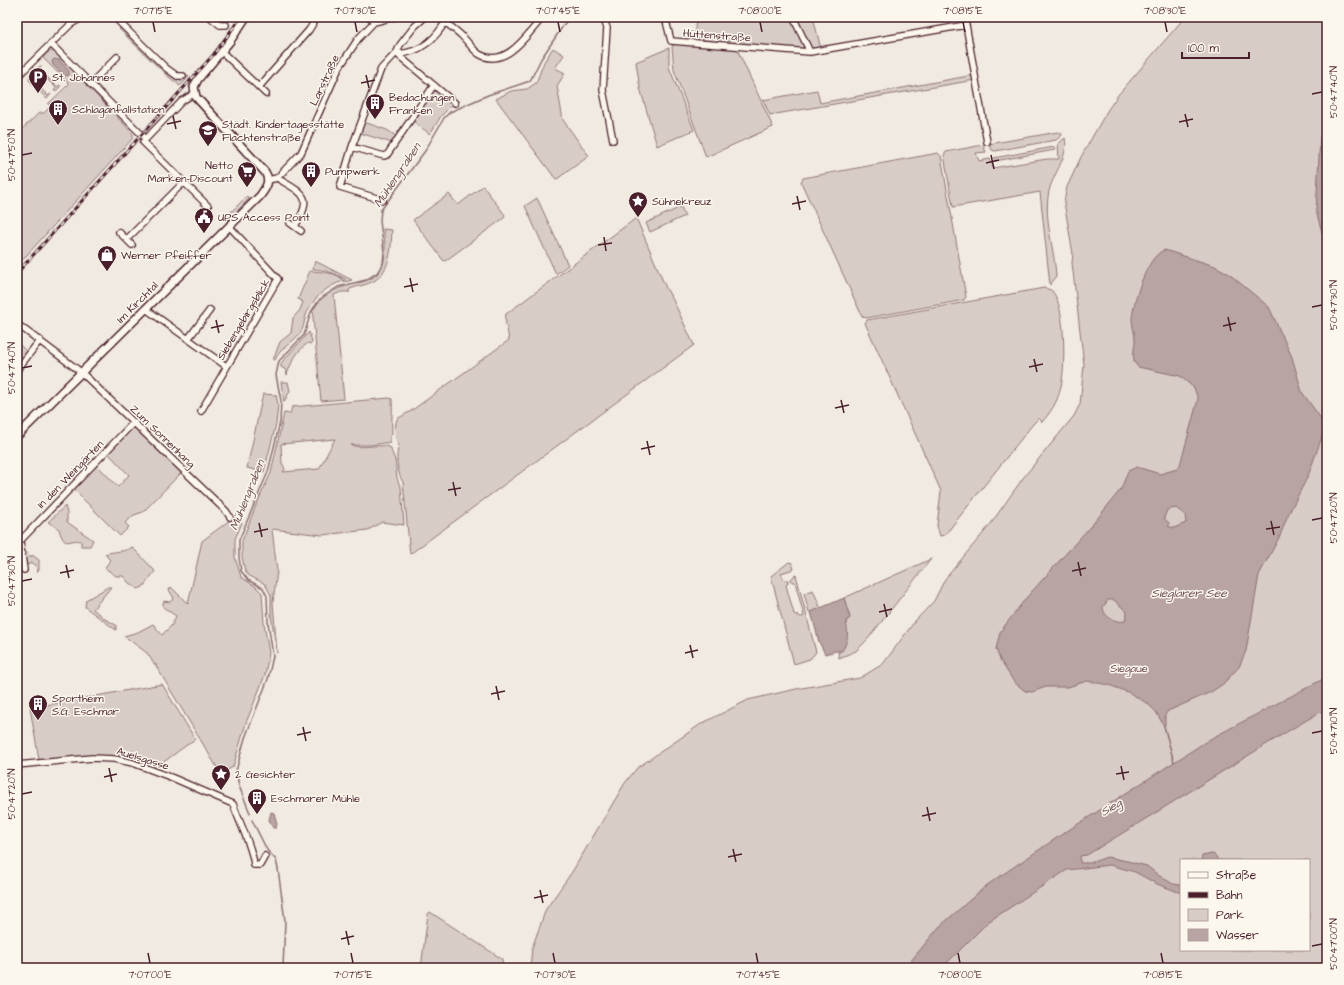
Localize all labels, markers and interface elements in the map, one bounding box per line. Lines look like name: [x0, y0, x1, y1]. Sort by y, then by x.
text: 7°07'15"E: [133, 4, 173, 18]
text: 7°07'30"E: [334, 4, 376, 18]
text: 7°07'45"E: [536, 4, 580, 18]
text: 7°08'00"E: [738, 4, 782, 18]
text: 7°08'15"E: [943, 4, 983, 18]
text: 7°08'30"E: [1144, 4, 1186, 18]
street label: Hüttenstraße: [683, 26, 751, 45]
scale bar: [1182, 34, 1249, 60]
text: 100 m: [1188, 40, 1219, 57]
street label: Larstraße: [306, 52, 343, 108]
parking icon: St. Johannes: [27, 66, 49, 94]
text: 50°47'40"N: [1327, 66, 1341, 118]
place label: St. Johannes: [52, 70, 115, 85]
place label: Bedachungen Franken: [389, 90, 455, 118]
building icon: Bedachungen Franken: [364, 92, 386, 120]
building icon: Schlaganfallstation: [47, 98, 69, 126]
place label: Schlaganfallstation: [72, 102, 165, 118]
place label: Städt. Kindertagesstätte Flachtenstraße: [222, 117, 344, 145]
school or university icon: Städt. Kindertagesstätte Flachtenstraße: [197, 119, 219, 147]
text: 50°47'50"N: [5, 129, 19, 181]
water label: Mühlengraben: [370, 139, 427, 211]
place label: Netto Marken-Discount: [148, 158, 234, 186]
supermarket icon: Netto Marken-Discount: [236, 160, 258, 188]
building icon: Pumpwerk: [300, 160, 322, 188]
place label: Pumpwerk: [325, 164, 380, 179]
place icon: Sühnekreuz: [627, 190, 649, 218]
place label: Sühnekreuz: [652, 194, 712, 209]
public building icon: UPS Access Point: [193, 206, 215, 234]
place label: UPS Access Point: [218, 210, 310, 225]
shop icon: Werner Pfeiffer: [96, 244, 118, 272]
place label: Werner Pfeiffer: [121, 248, 212, 263]
street label: Siebengebirgsblick: [213, 276, 275, 363]
street label: Im Kirchtal: [113, 278, 162, 326]
text: 50°47'30"N: [1327, 280, 1341, 330]
text: 50°47'40"N: [5, 342, 19, 394]
street label: Zum Sonnenhang: [126, 401, 199, 472]
street label: In den Weingärten: [34, 436, 108, 513]
water label: Mühlengraben: [226, 457, 271, 533]
text: 50°47'20"N: [1327, 493, 1341, 543]
text: 50°47'30"N: [5, 556, 19, 606]
water label: Sieglarer See: [1151, 585, 1227, 603]
park label: Siegaue: [1110, 661, 1148, 677]
place label: Sportheim S.G. Eschmar: [52, 691, 119, 719]
building icon: Sportheim S.G. Eschmar: [27, 693, 49, 721]
text: 50°47'10"N: [1327, 708, 1341, 754]
street label: Auelsgasse: [114, 743, 171, 775]
place icon: 2 Gesichter: [210, 763, 232, 791]
place label: 2 Gesichter: [235, 767, 295, 782]
text: 50°47'20"N: [5, 769, 19, 819]
building icon: Eschmarer Mühle: [246, 787, 268, 815]
place label: Eschmarer Mühle: [271, 791, 360, 806]
water label: Sieg: [1097, 794, 1126, 821]
legend: [1180, 859, 1310, 951]
text: Straße: [1216, 867, 1257, 884]
text: Bahn: [1216, 887, 1243, 904]
text: Park: [1216, 907, 1244, 924]
text: 50°47'00"N: [1327, 918, 1341, 970]
text: Wasser: [1216, 927, 1259, 944]
text: 7°07'00"E: [128, 968, 172, 982]
text: 7°07'15"E: [333, 968, 373, 982]
text: 7°07'30"E: [534, 968, 576, 982]
text: 7°07'45"E: [736, 968, 780, 982]
text: 7°08'00"E: [938, 968, 982, 982]
text: 7°08'15"E: [1143, 968, 1183, 982]

